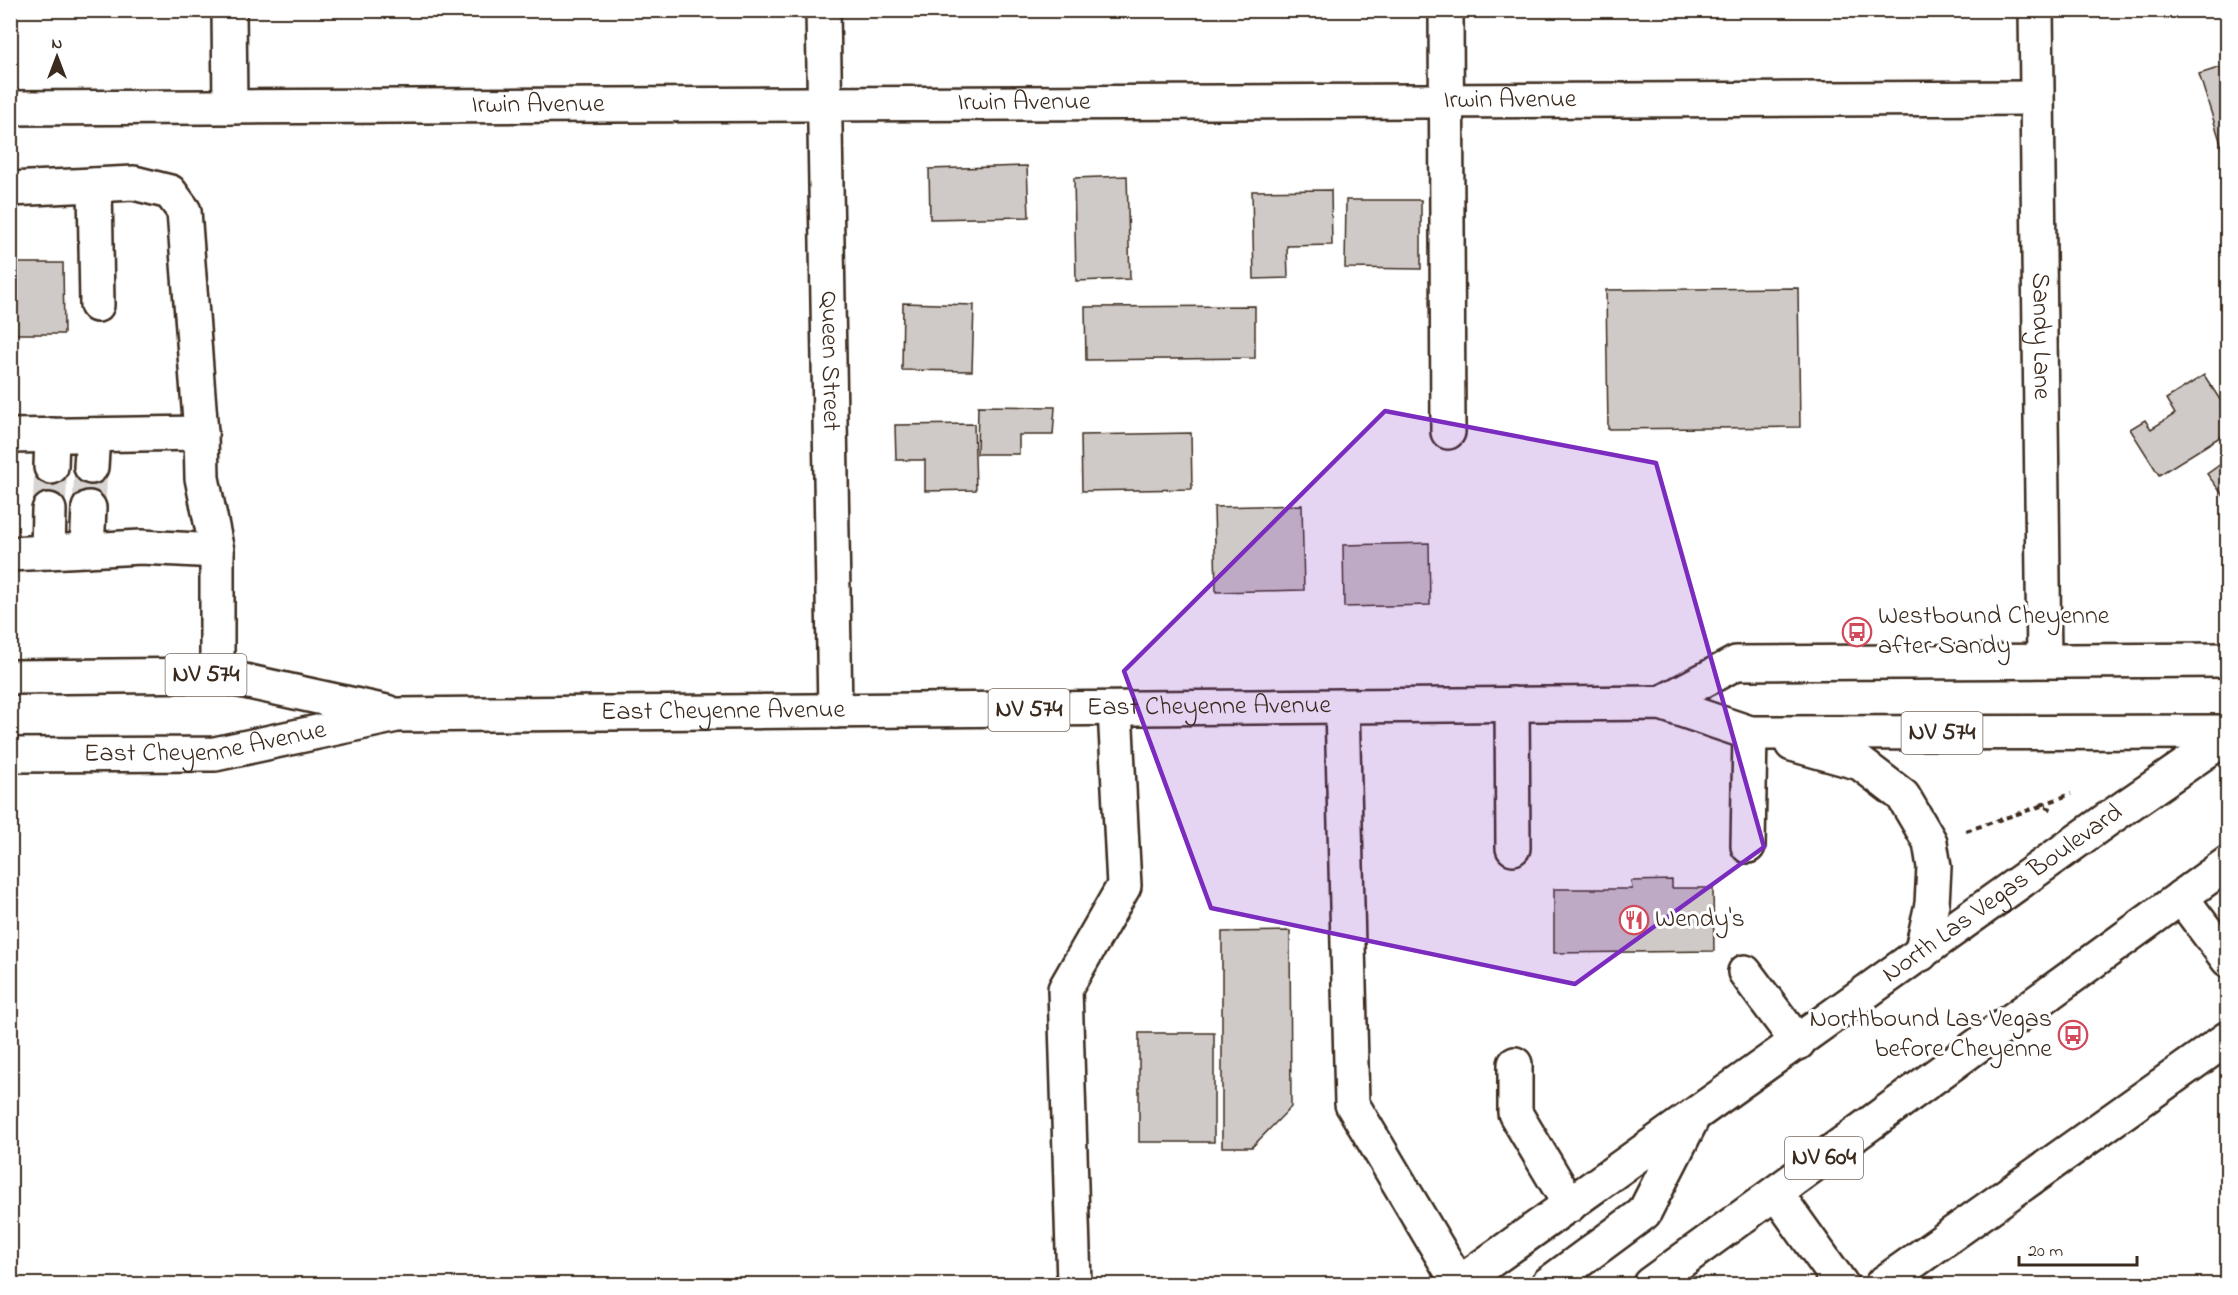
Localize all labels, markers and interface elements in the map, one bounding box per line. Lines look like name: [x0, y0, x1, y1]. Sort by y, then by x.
north arrow: [27, 27, 87, 87]
text: N: [52, 32, 63, 56]
street label: Irwin Avenue: [1443, 81, 1577, 120]
street label: Irwin Avenue: [957, 84, 1091, 122]
street label: Irwin Avenue: [471, 86, 605, 125]
street label: Sandy Lane: [2020, 272, 2060, 400]
street label: Queen Street: [809, 291, 849, 431]
place label: Westbound Cheyenne after Sandy: [1878, 598, 2110, 666]
bus stop icon: Westbound Cheyenne after Sandy: [1841, 616, 1873, 648]
road number: NV 574: [166, 654, 246, 696]
street label: East Cheyenne Avenue: [1086, 687, 1332, 727]
road number: NV 574: [988, 689, 1070, 731]
street label: East Cheyenne Avenue: [601, 692, 846, 732]
street label: East Cheyenne Avenue: [84, 712, 330, 774]
road number: NV 574: [1902, 712, 1982, 754]
street label: North Las Vegas Boulevard: [1875, 795, 2131, 993]
place label: Wendy's: [1655, 901, 1745, 939]
restaurant icon: Wendy's: [1618, 904, 1650, 936]
place label: Northbound Las Vegas before Cheyenne: [1810, 1001, 2052, 1069]
bus stop icon: Northbound Las Vegas before Cheyenne: [2057, 1019, 2089, 1051]
road number: NV 604: [1785, 1137, 1863, 1179]
scale bar: [2019, 1229, 2138, 1267]
text: 20 m: [2028, 1239, 2063, 1265]

